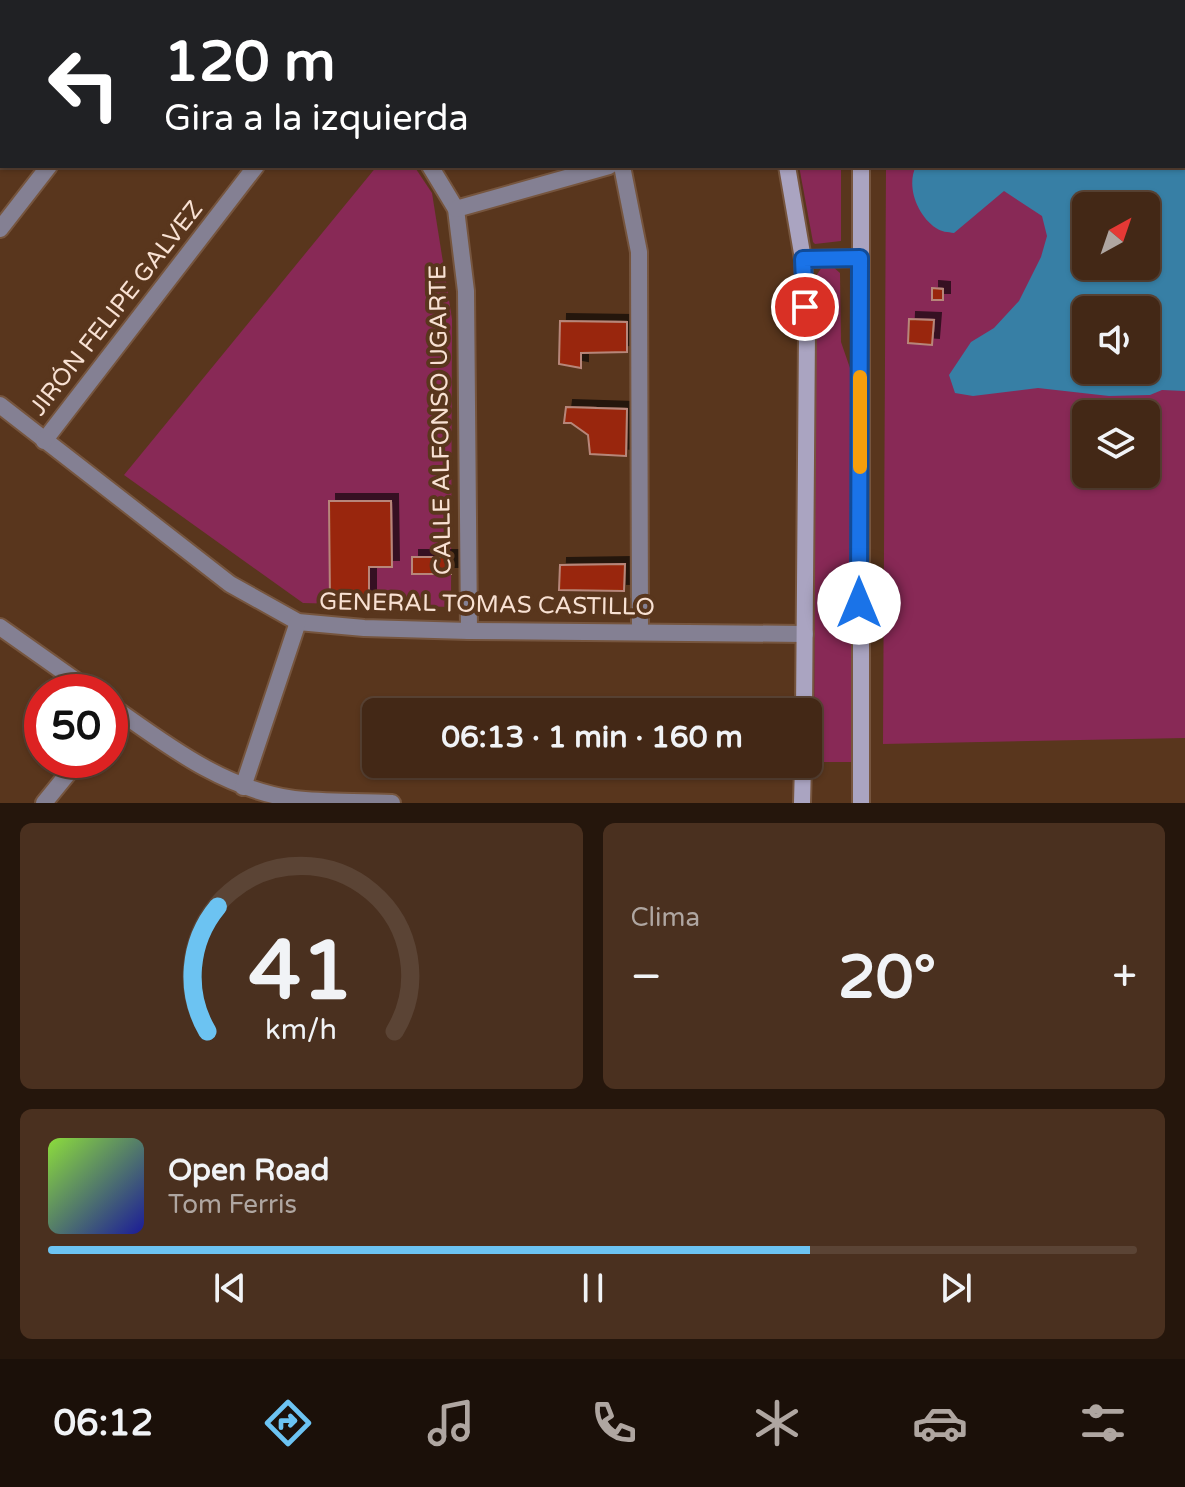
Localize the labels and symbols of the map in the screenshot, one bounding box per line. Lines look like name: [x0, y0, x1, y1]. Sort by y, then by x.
north arrow: [1072, 192, 1160, 280]
street label: JIRÓN FELIPE GALVEZ: [23, 195, 209, 421]
street label: CALLE ALFONSO UGARTE: [423, 265, 458, 575]
pin: [771, 273, 839, 341]
position arrow: [817, 561, 901, 645]
street label: GENERAL TOMAS CASTILLO: [319, 587, 655, 622]
speed limit sign: 50: [24, 674, 128, 778]

